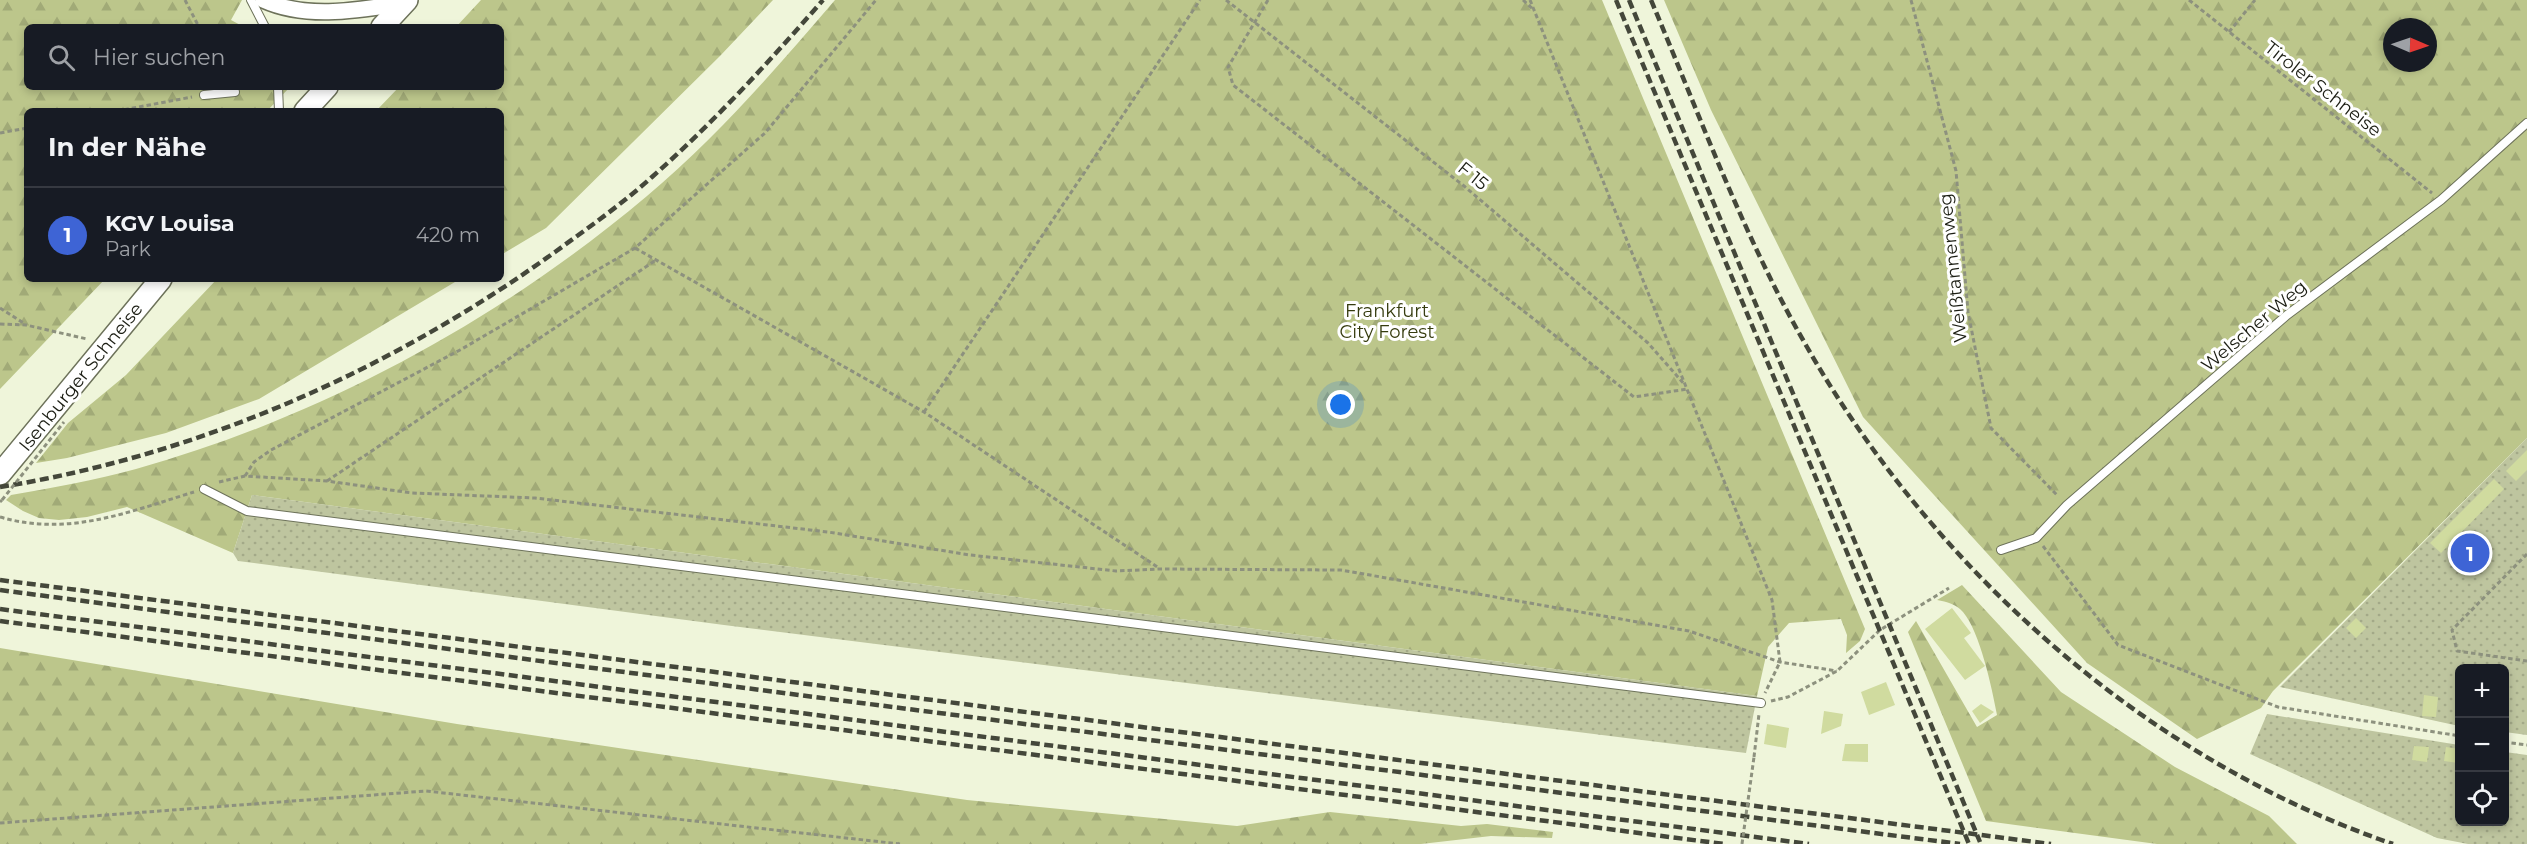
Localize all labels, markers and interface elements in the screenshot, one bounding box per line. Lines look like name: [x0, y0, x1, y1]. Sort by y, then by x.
north arrow: [2383, 18, 2437, 72]
search box: [24, 24, 504, 90]
street label: Tiroler Schneise: [2260, 37, 2386, 141]
icon: search: [45, 41, 78, 74]
text: Hier suchen: [93, 44, 225, 71]
text: In der Nähe: [48, 131, 206, 163]
street label: F 15: [1453, 157, 1493, 195]
street label: Weißtannenweg: [1934, 192, 1972, 344]
text: KGV Louisa: [105, 210, 235, 237]
text: 1: [64, 223, 71, 247]
text: 420 m: [416, 223, 480, 247]
text: Park: [105, 237, 151, 261]
street label: Welscher Weg: [2197, 276, 2311, 376]
street label: Isenburger Schneise: [14, 298, 148, 456]
park label: Frankfurt City Forest: [1340, 300, 1434, 343]
your location: [1326, 390, 1355, 419]
pin: 1: [2450, 530, 2490, 576]
map controls: [2455, 664, 2509, 826]
button: +: [2455, 664, 2509, 718]
button: −: [2455, 718, 2509, 772]
button: locate: [2455, 772, 2509, 826]

